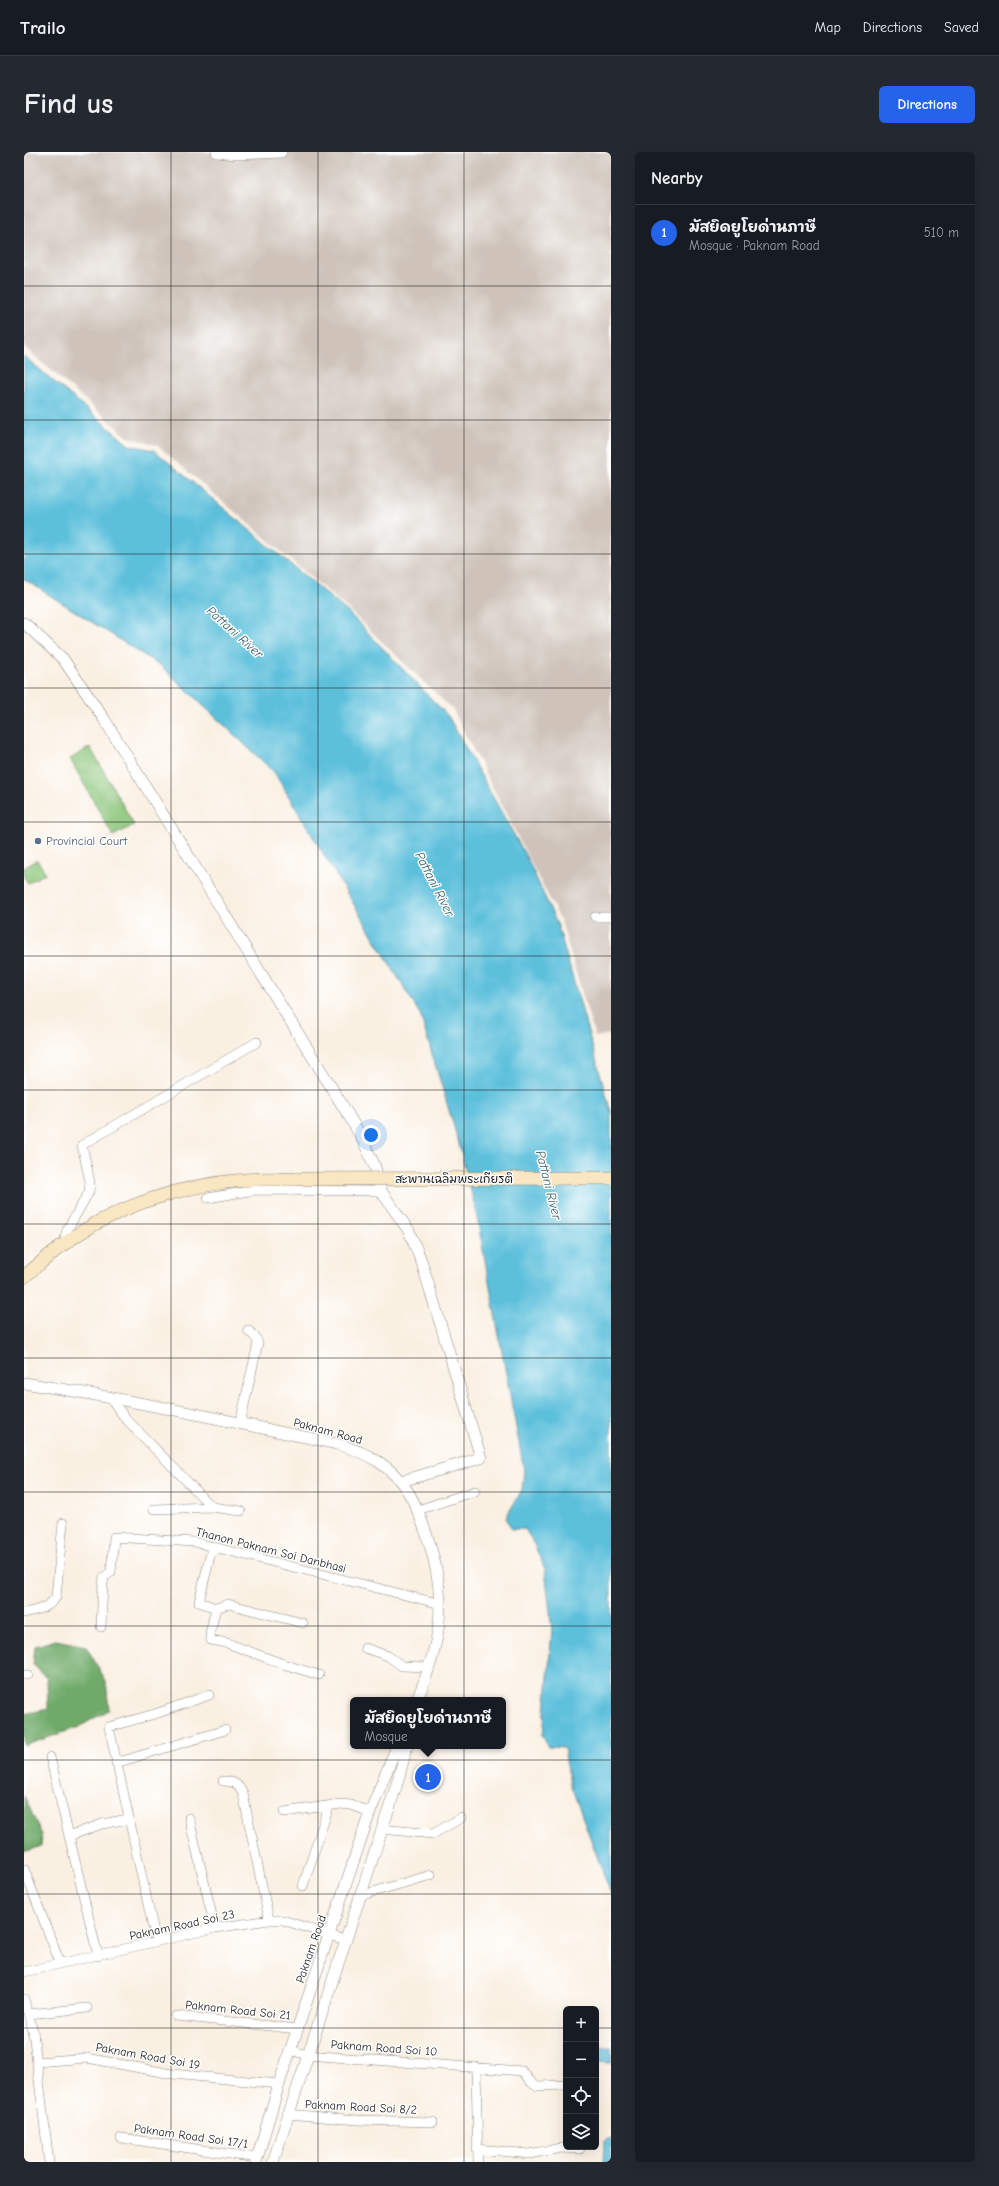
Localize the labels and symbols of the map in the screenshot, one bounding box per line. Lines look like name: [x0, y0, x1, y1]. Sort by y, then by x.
water label: Pattani River: [204, 603, 267, 662]
place label: Provincial Court: [46, 834, 128, 848]
marker: Provincial Court: [33, 836, 43, 846]
water label: Pattani River: [412, 849, 458, 920]
your location: [361, 1125, 381, 1145]
water label: Pattani River: [533, 1149, 565, 1222]
street label: สะพานเฉลิมพระเกียรติ: [395, 1172, 513, 1186]
street label: Paknam Road: [292, 1415, 364, 1447]
street label: Thanon Paknam Soi Danbhasi: [194, 1525, 348, 1575]
pin: 1: [415, 1762, 441, 1792]
street label: Paknam Road Soi 23: [128, 1907, 236, 1943]
street label: Paknam Road: [293, 1913, 329, 1985]
street label: Paknam Road Soi 21: [185, 1998, 292, 2023]
street label: Paknam Road Soi 10: [330, 2037, 438, 2059]
street label: Paknam Road Soi 19: [95, 2040, 201, 2072]
street label: Paknam Road Soi 8/2: [305, 2097, 417, 2117]
street label: Paknam Road Soi 17/1: [133, 2121, 249, 2151]

